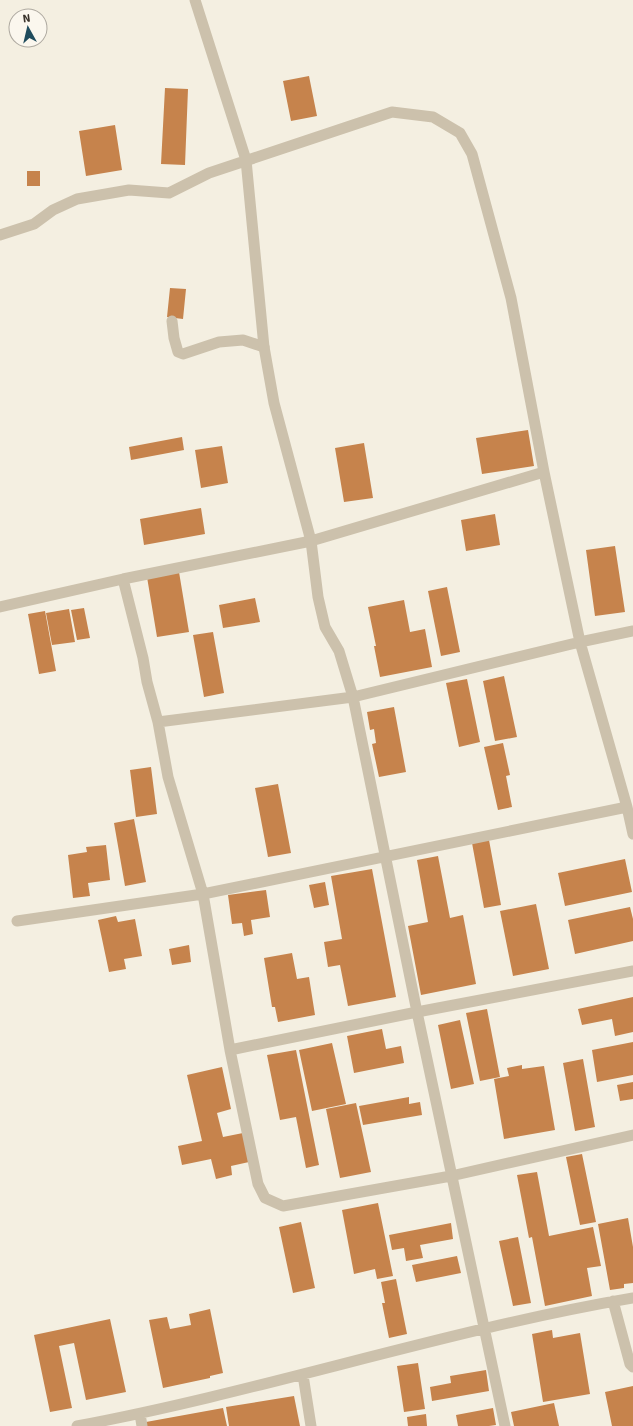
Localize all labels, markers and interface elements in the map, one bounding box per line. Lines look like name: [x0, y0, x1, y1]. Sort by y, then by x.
north arrow: [8, 8, 48, 48]
text: N: [22, 12, 31, 26]

